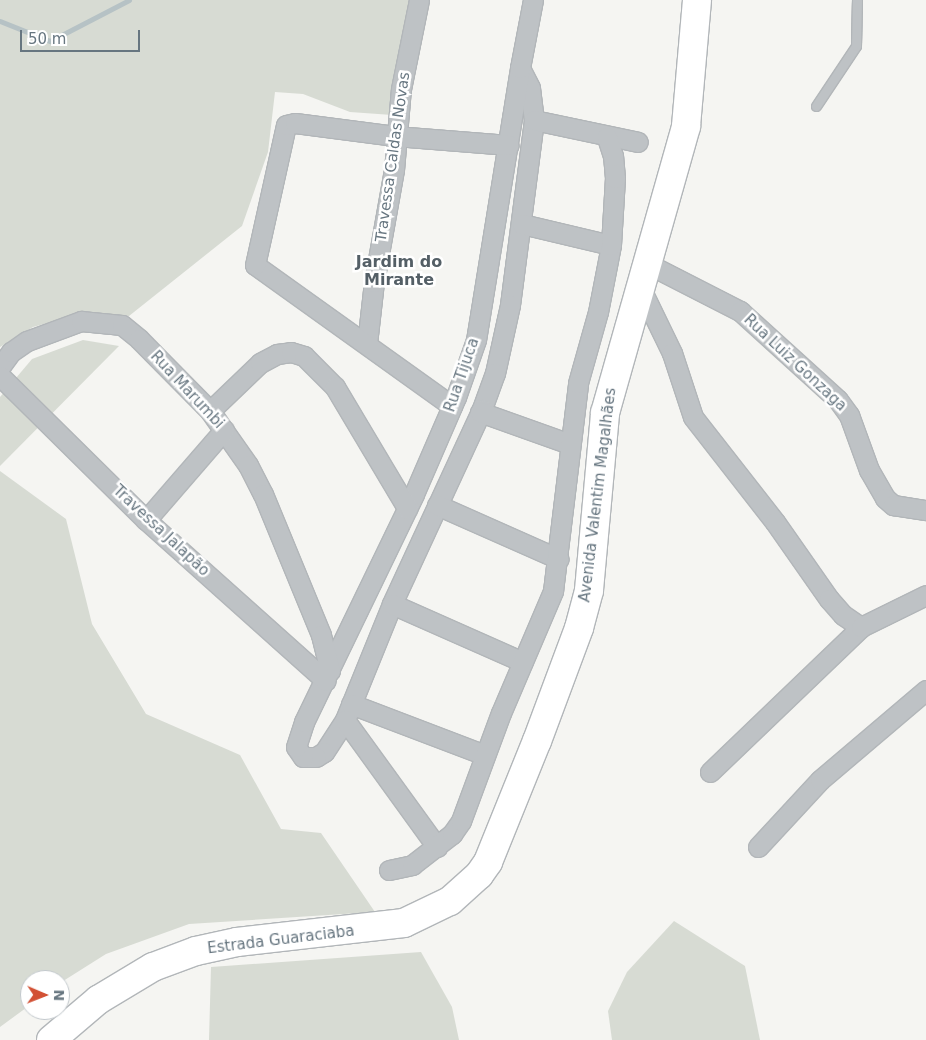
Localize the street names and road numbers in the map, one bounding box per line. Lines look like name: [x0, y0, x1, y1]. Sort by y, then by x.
street label: Travessa Caldas Novas: [372, 71, 414, 243]
street label: Rua Luiz Gonzaga: [740, 311, 850, 415]
street label: Rua Tijuca: [441, 336, 483, 414]
street label: Rua Marumbi: [147, 348, 227, 432]
street label: Avenida Valentim Magalhães: [576, 387, 620, 603]
street label: Travessa Jalapão: [109, 482, 213, 580]
street label: Estrada Guaraciaba: [206, 922, 356, 958]

